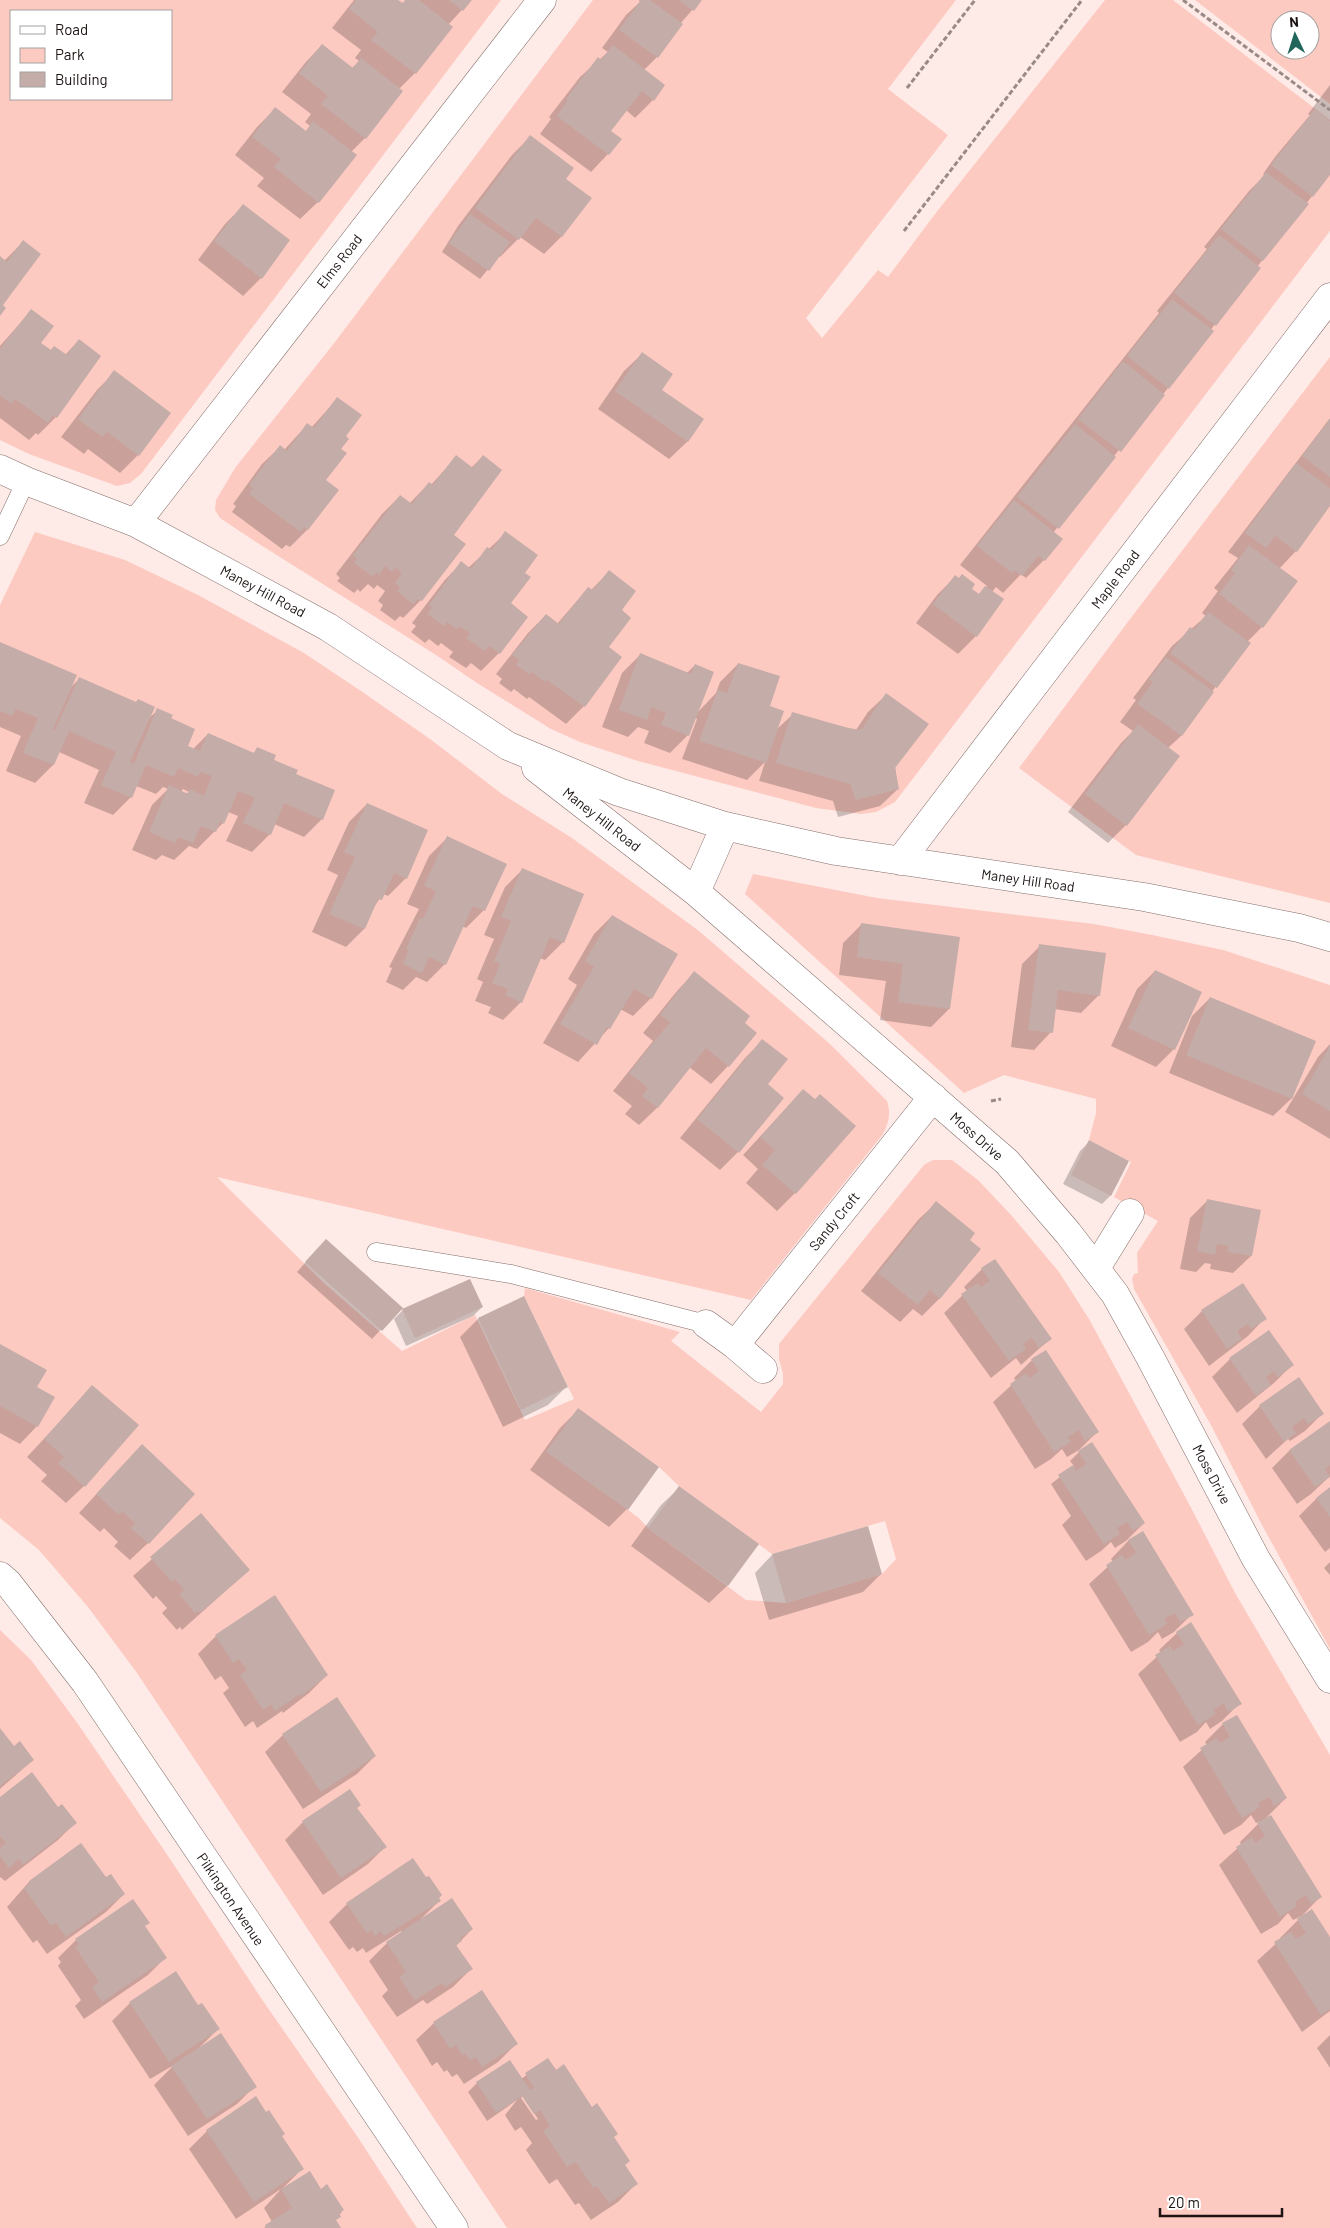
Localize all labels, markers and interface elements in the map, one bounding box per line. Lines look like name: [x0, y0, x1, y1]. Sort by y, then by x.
legend: [10, 10, 172, 100]
north arrow: [1270, 10, 1320, 60]
text: N: [1289, 13, 1299, 30]
text: Road: [55, 20, 88, 38]
text: Park: [55, 45, 85, 63]
text: Building: [55, 70, 108, 88]
street label: Elms Road: [313, 231, 365, 291]
street label: Maple Road: [1087, 546, 1143, 612]
street label: Maney Hill Road: [217, 561, 309, 621]
street label: Maney Hill Road: [560, 783, 644, 855]
street label: Maney Hill Road: [980, 865, 1076, 895]
street label: Moss Drive: [947, 1108, 1007, 1164]
street label: Sandy Croft: [805, 1188, 863, 1254]
street label: Moss Drive: [1189, 1441, 1235, 1507]
street label: Pilkington Avenue: [194, 1849, 268, 1949]
scale bar: [1160, 2186, 1282, 2218]
text: 20 m: [1168, 2193, 1200, 2211]

